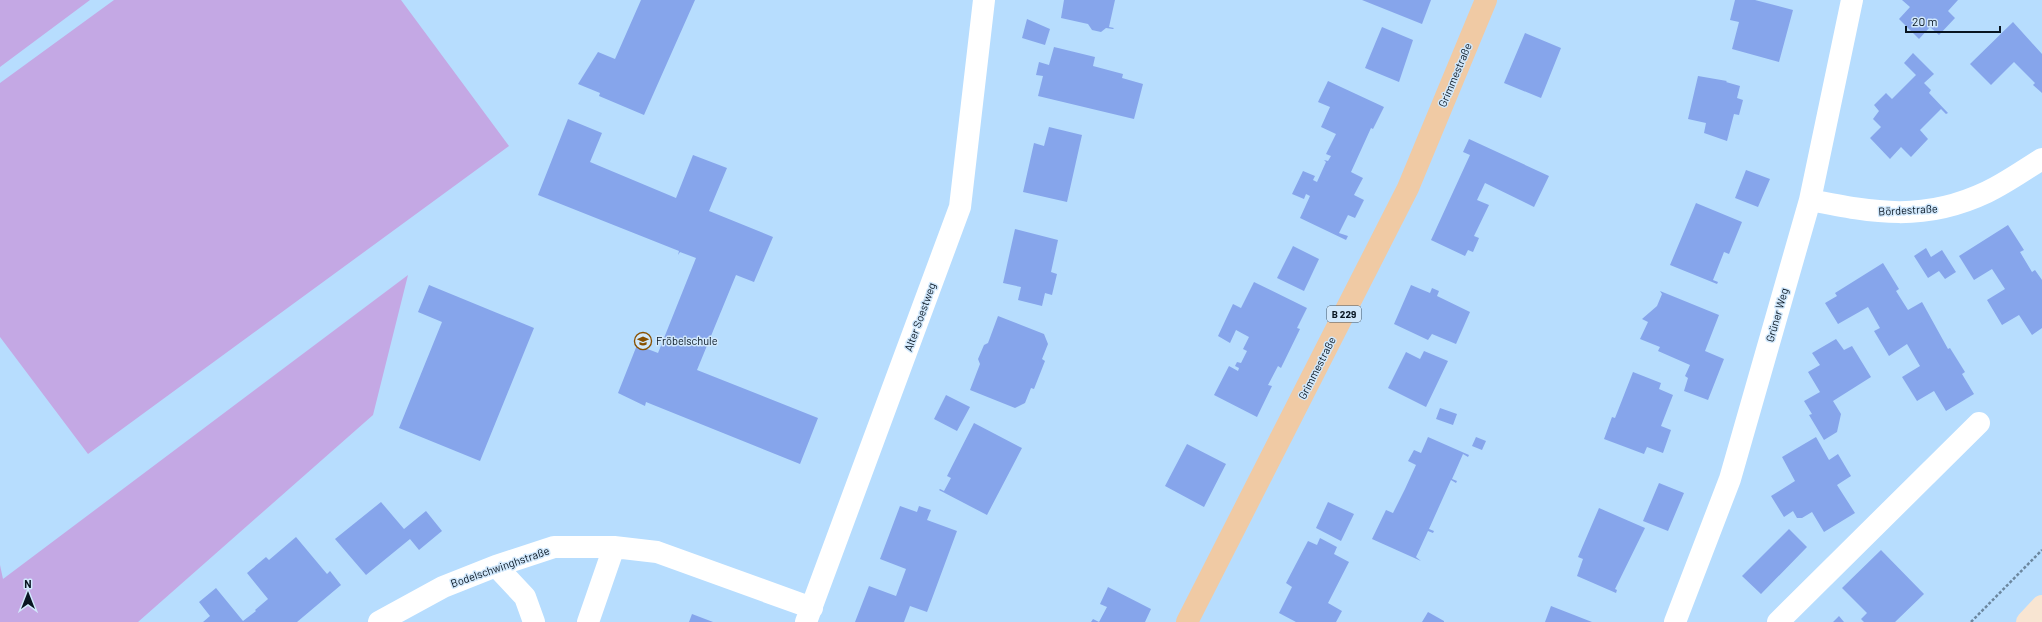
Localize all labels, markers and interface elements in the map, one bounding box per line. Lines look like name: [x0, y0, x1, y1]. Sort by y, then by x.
scale bar: [1906, 8, 2000, 34]
text: 20 m: [1912, 14, 1938, 28]
street label: Grimmestraße: [1435, 41, 1474, 109]
street label: Bördestraße: [1878, 201, 1938, 218]
street label: Alter Soestweg: [901, 281, 938, 353]
street label: Grüner Weg: [1763, 286, 1790, 343]
road number: B 229: [1327, 306, 1361, 322]
school or university icon: Fröbelschule: [633, 331, 653, 351]
place label: Fröbelschule: [656, 334, 718, 347]
street label: Grimmestraße: [1295, 334, 1338, 401]
street label: Bodelschwinghstraße: [449, 543, 551, 590]
north arrow: [8, 574, 48, 614]
text: N: [24, 577, 32, 590]

